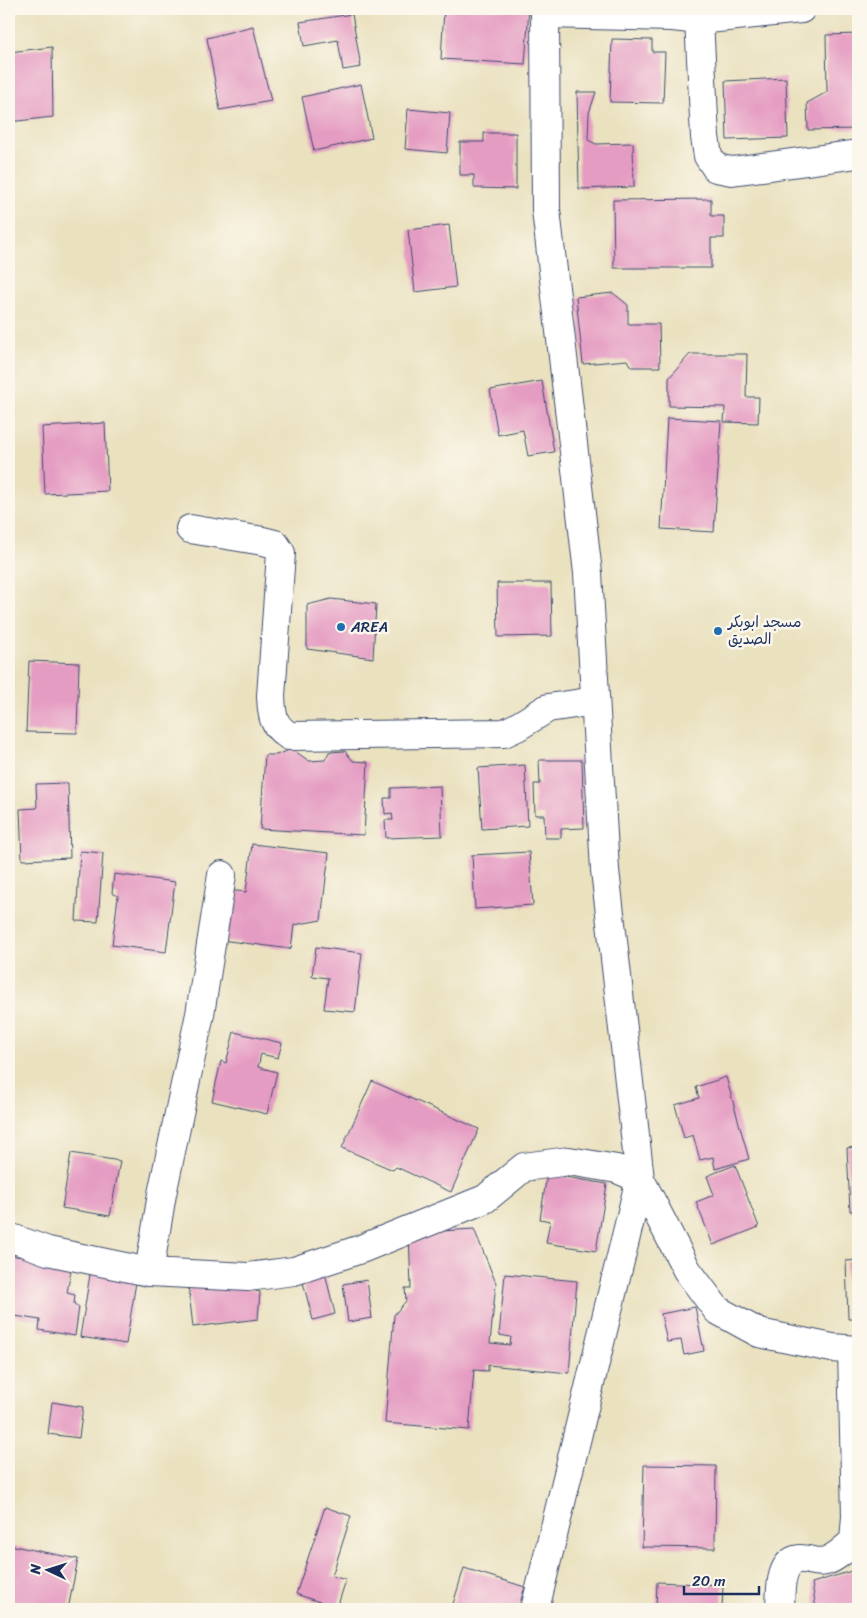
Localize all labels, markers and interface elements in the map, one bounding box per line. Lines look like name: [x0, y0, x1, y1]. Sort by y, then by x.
place label: مسجد ابوبكر الصديق: [727, 609, 801, 652]
place label: AREA: [350, 614, 388, 640]
marker: AREA: [335, 621, 347, 633]
marker: مسجد ابوبكر الصديق: [712, 625, 724, 637]
north arrow: [22, 1546, 72, 1596]
text: N: [23, 1563, 48, 1576]
scale bar: [684, 1563, 760, 1595]
text: 20 m: [692, 1568, 726, 1594]

